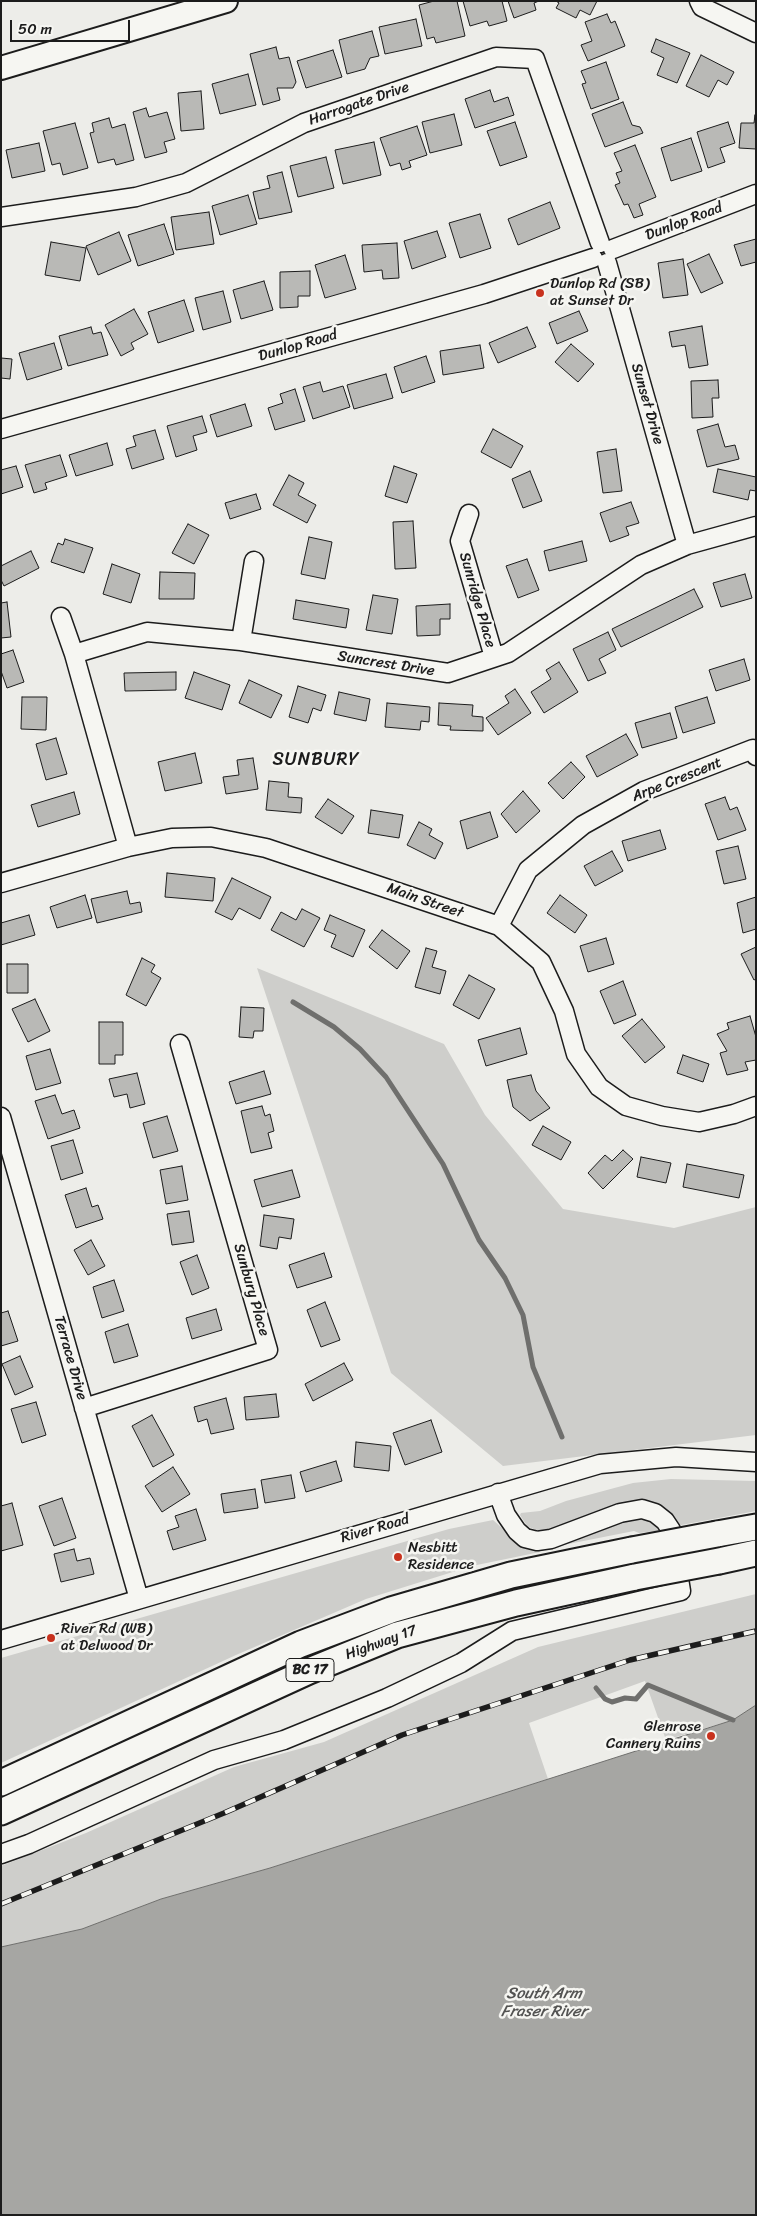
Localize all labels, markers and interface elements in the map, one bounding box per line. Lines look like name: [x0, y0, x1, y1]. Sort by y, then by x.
scale bar: [12, 10, 132, 42]
text: 50 m: [18, 16, 52, 42]
street label: Harrogate Drive: [306, 78, 412, 130]
street label: Dunlop Road: [643, 199, 725, 245]
place label: Dunlop Rd (SB) at Sunset Dr: [550, 275, 649, 310]
marker: Dunlop Rd (SB) at Sunset Dr: [534, 287, 546, 299]
street label: Dunlop Road: [257, 326, 339, 366]
street label: Sunset Drive: [627, 361, 667, 447]
street label: Sunridge Place: [455, 550, 499, 650]
street label: Suncrest Drive: [336, 647, 436, 681]
district label: SUNBURY: [272, 749, 360, 771]
street label: Arpe Crescent: [629, 754, 725, 806]
street label: Main Street: [384, 880, 466, 922]
street label: Sunbury Place: [229, 1242, 273, 1338]
street label: Terrace Drive: [49, 1314, 91, 1402]
street label: River Road: [339, 1511, 411, 1547]
place label: Nesbitt Residence: [408, 1539, 474, 1574]
marker: Nesbitt Residence: [392, 1551, 404, 1563]
place label: River Rd (WB) at Delwood Dr: [61, 1620, 152, 1655]
street label: Highway 17: [343, 1622, 419, 1664]
marker: River Rd (WB) at Delwood Dr: [45, 1632, 57, 1644]
road number: BC 17: [286, 1658, 334, 1682]
place label: Glenrose Cannery Ruins: [606, 1718, 701, 1753]
marker: Glenrose Cannery Ruins: [705, 1730, 717, 1742]
water label: South Arm Fraser River: [501, 1984, 587, 2022]

